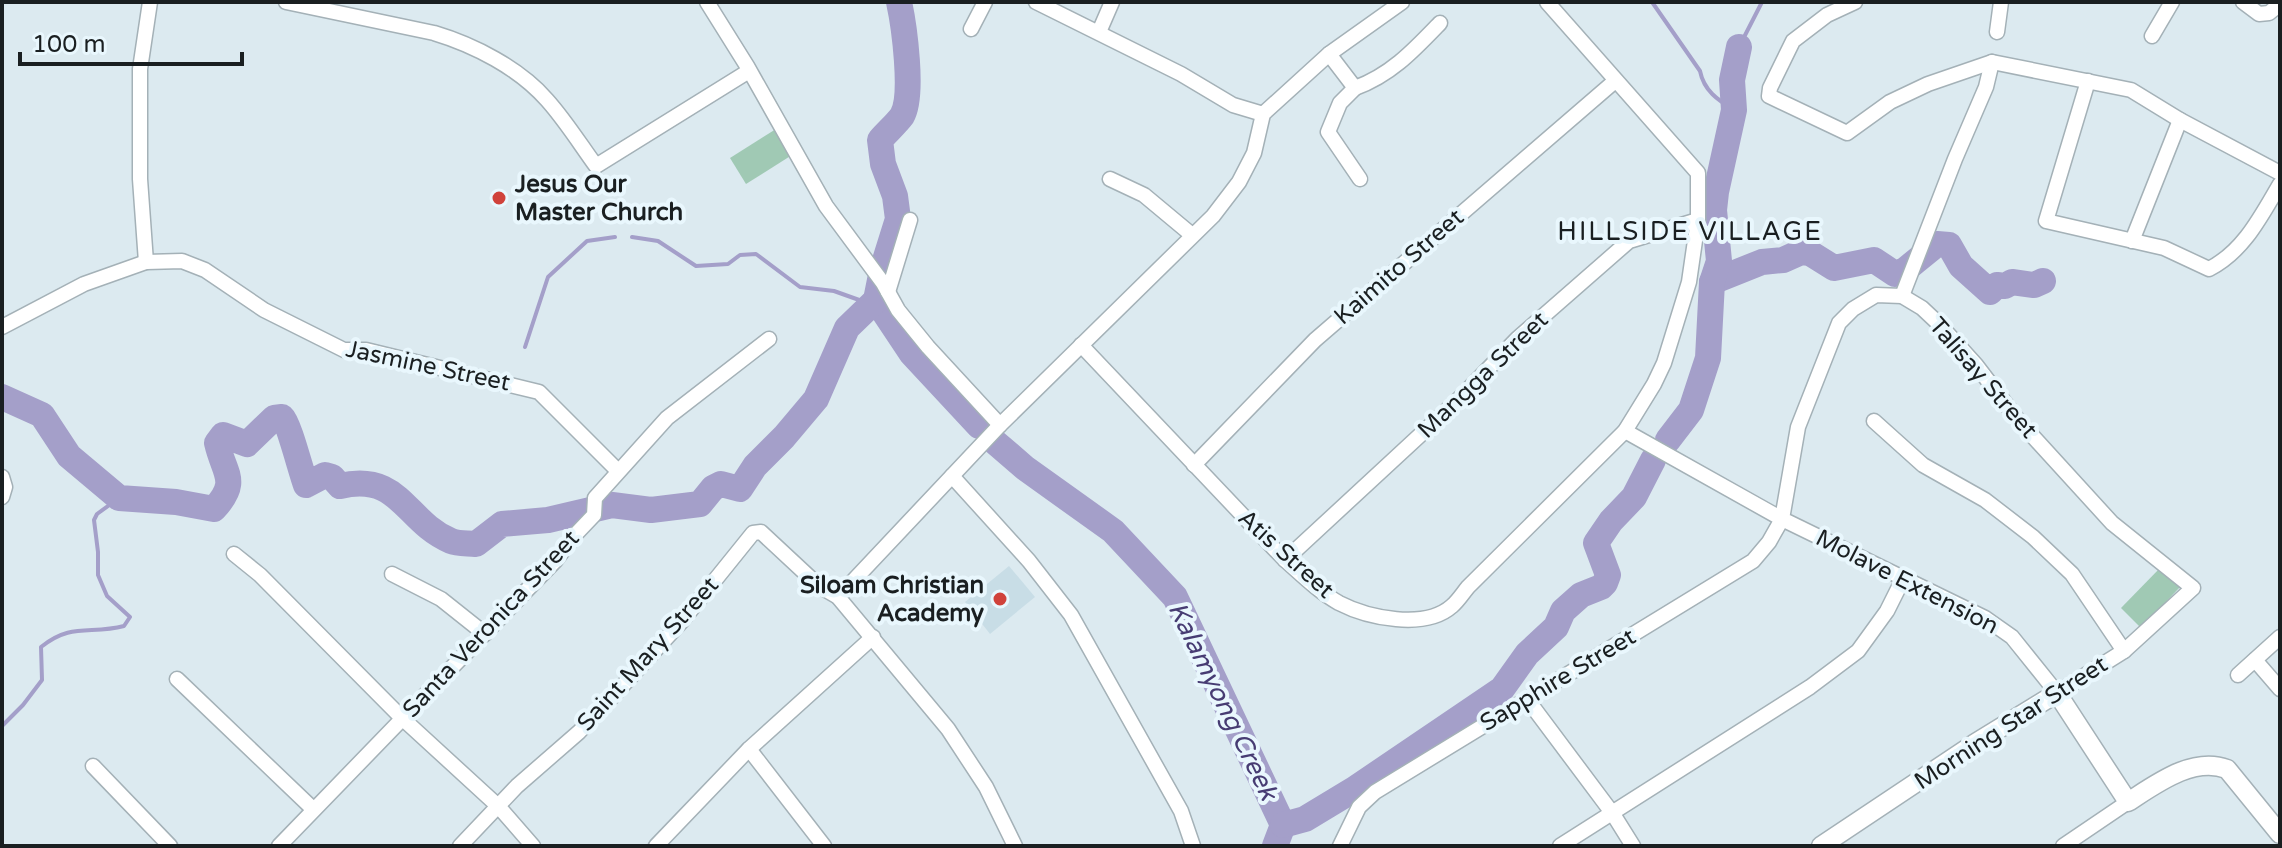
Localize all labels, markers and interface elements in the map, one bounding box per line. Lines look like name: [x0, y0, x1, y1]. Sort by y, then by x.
scale bar: [20, 16, 242, 66]
text: 100 m: [32, 30, 106, 59]
place label: Jesus Our Master Church: [514, 170, 683, 227]
marker: Jesus Our Master Church: [490, 189, 508, 207]
street label: Kaimito Street: [1328, 203, 1470, 331]
district label: HILLSIDE VILLAGE: [1557, 216, 1823, 247]
street label: Mangga Street: [1412, 306, 1554, 444]
street label: Talisay Street: [1923, 312, 2043, 444]
street label: Jasmine Street: [343, 334, 513, 398]
street label: Atis Street: [1232, 503, 1340, 605]
street label: Molave Extension: [1811, 523, 2003, 641]
street label: Santa Veronica Street: [397, 524, 585, 724]
street label: Saint Mary Street: [571, 571, 725, 737]
place label: Siloam Christian Academy: [800, 571, 984, 628]
marker: Siloam Christian Academy: [991, 590, 1009, 608]
water label: Kalamyong Creek: [1162, 597, 1285, 807]
street label: Sapphire Street: [1475, 622, 1641, 738]
street label: Morning Star Street: [1909, 650, 2113, 796]

